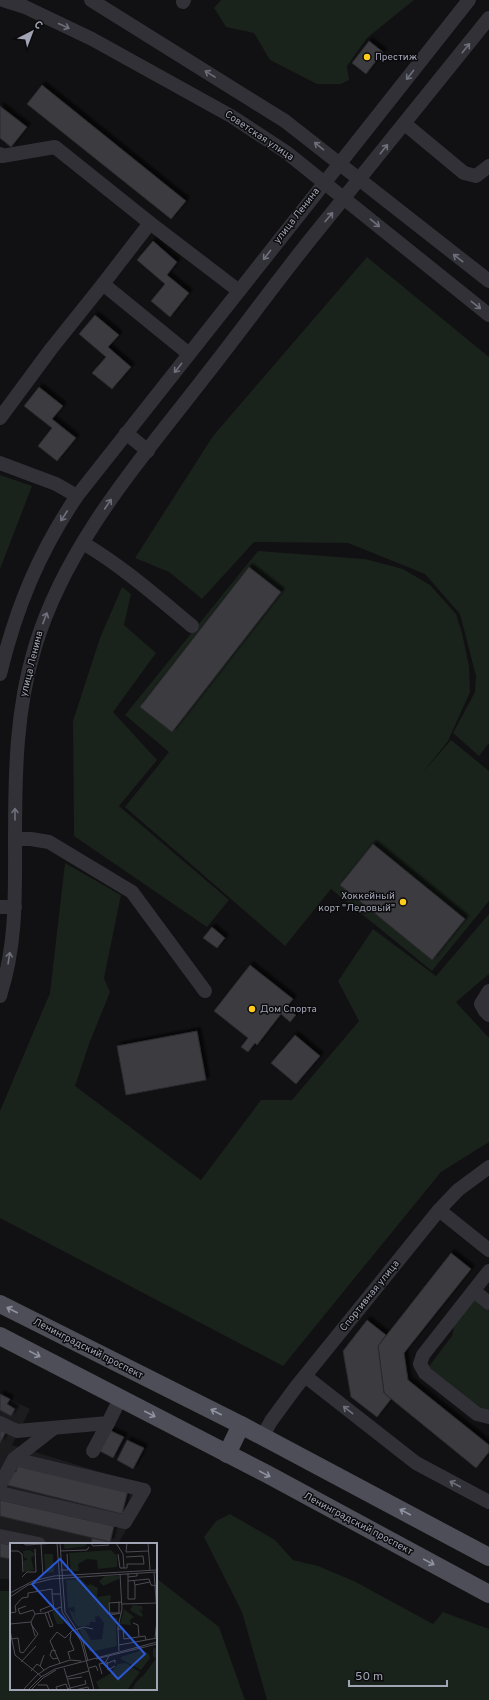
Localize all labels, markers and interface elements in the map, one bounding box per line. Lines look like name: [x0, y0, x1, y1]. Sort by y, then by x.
north arrow: [12, 12, 52, 52]
text: С: [31, 18, 45, 33]
one-way arrow: [58, 23, 70, 30]
one-way arrow: [461, 42, 470, 53]
place label: Престиж: [375, 51, 418, 64]
marker: Престиж: [362, 52, 372, 62]
one-way arrow: [406, 69, 414, 80]
one-way arrow: [204, 70, 216, 78]
street label: Советская улица: [222, 108, 296, 164]
one-way arrow: [313, 142, 324, 151]
one-way arrow: [380, 144, 389, 155]
street label: улица Ленина: [271, 185, 323, 247]
one-way arrow: [324, 212, 333, 223]
one-way arrow: [369, 219, 380, 228]
one-way arrow: [262, 249, 271, 260]
one-way arrow: [453, 253, 464, 262]
one-way arrow: [470, 300, 481, 309]
one-way arrow: [173, 363, 182, 374]
one-way arrow: [104, 499, 112, 510]
one-way arrow: [60, 510, 68, 521]
one-way arrow: [41, 612, 49, 624]
street label: улица Ленина: [18, 630, 46, 698]
one-way arrow: [11, 808, 19, 821]
place label: Хоккейный корт "Ледовый": [318, 890, 395, 915]
marker: Хоккейный корт "Ледовый": [398, 897, 408, 907]
one-way arrow: [5, 952, 13, 965]
place label: Дом Спорта: [260, 1003, 317, 1016]
marker: Дом Спорта: [247, 1004, 257, 1014]
street label: Спортивная улица: [337, 1258, 403, 1334]
one-way arrow: [6, 1306, 18, 1313]
street label: Ленинградский проспект: [31, 1316, 146, 1383]
one-way arrow: [28, 1351, 40, 1358]
one-way arrow: [343, 1405, 354, 1414]
one-way arrow: [210, 1408, 222, 1416]
one-way arrow: [144, 1411, 156, 1418]
one-way arrow: [259, 1470, 271, 1478]
one-way arrow: [449, 1479, 461, 1487]
street label: Ленинградский проспект: [301, 1490, 415, 1559]
one-way arrow: [399, 1508, 411, 1515]
inset map: [10, 1543, 157, 1690]
one-way arrow: [423, 1559, 435, 1566]
scale bar: [349, 1662, 447, 1688]
text: 50 m: [355, 1669, 383, 1685]

